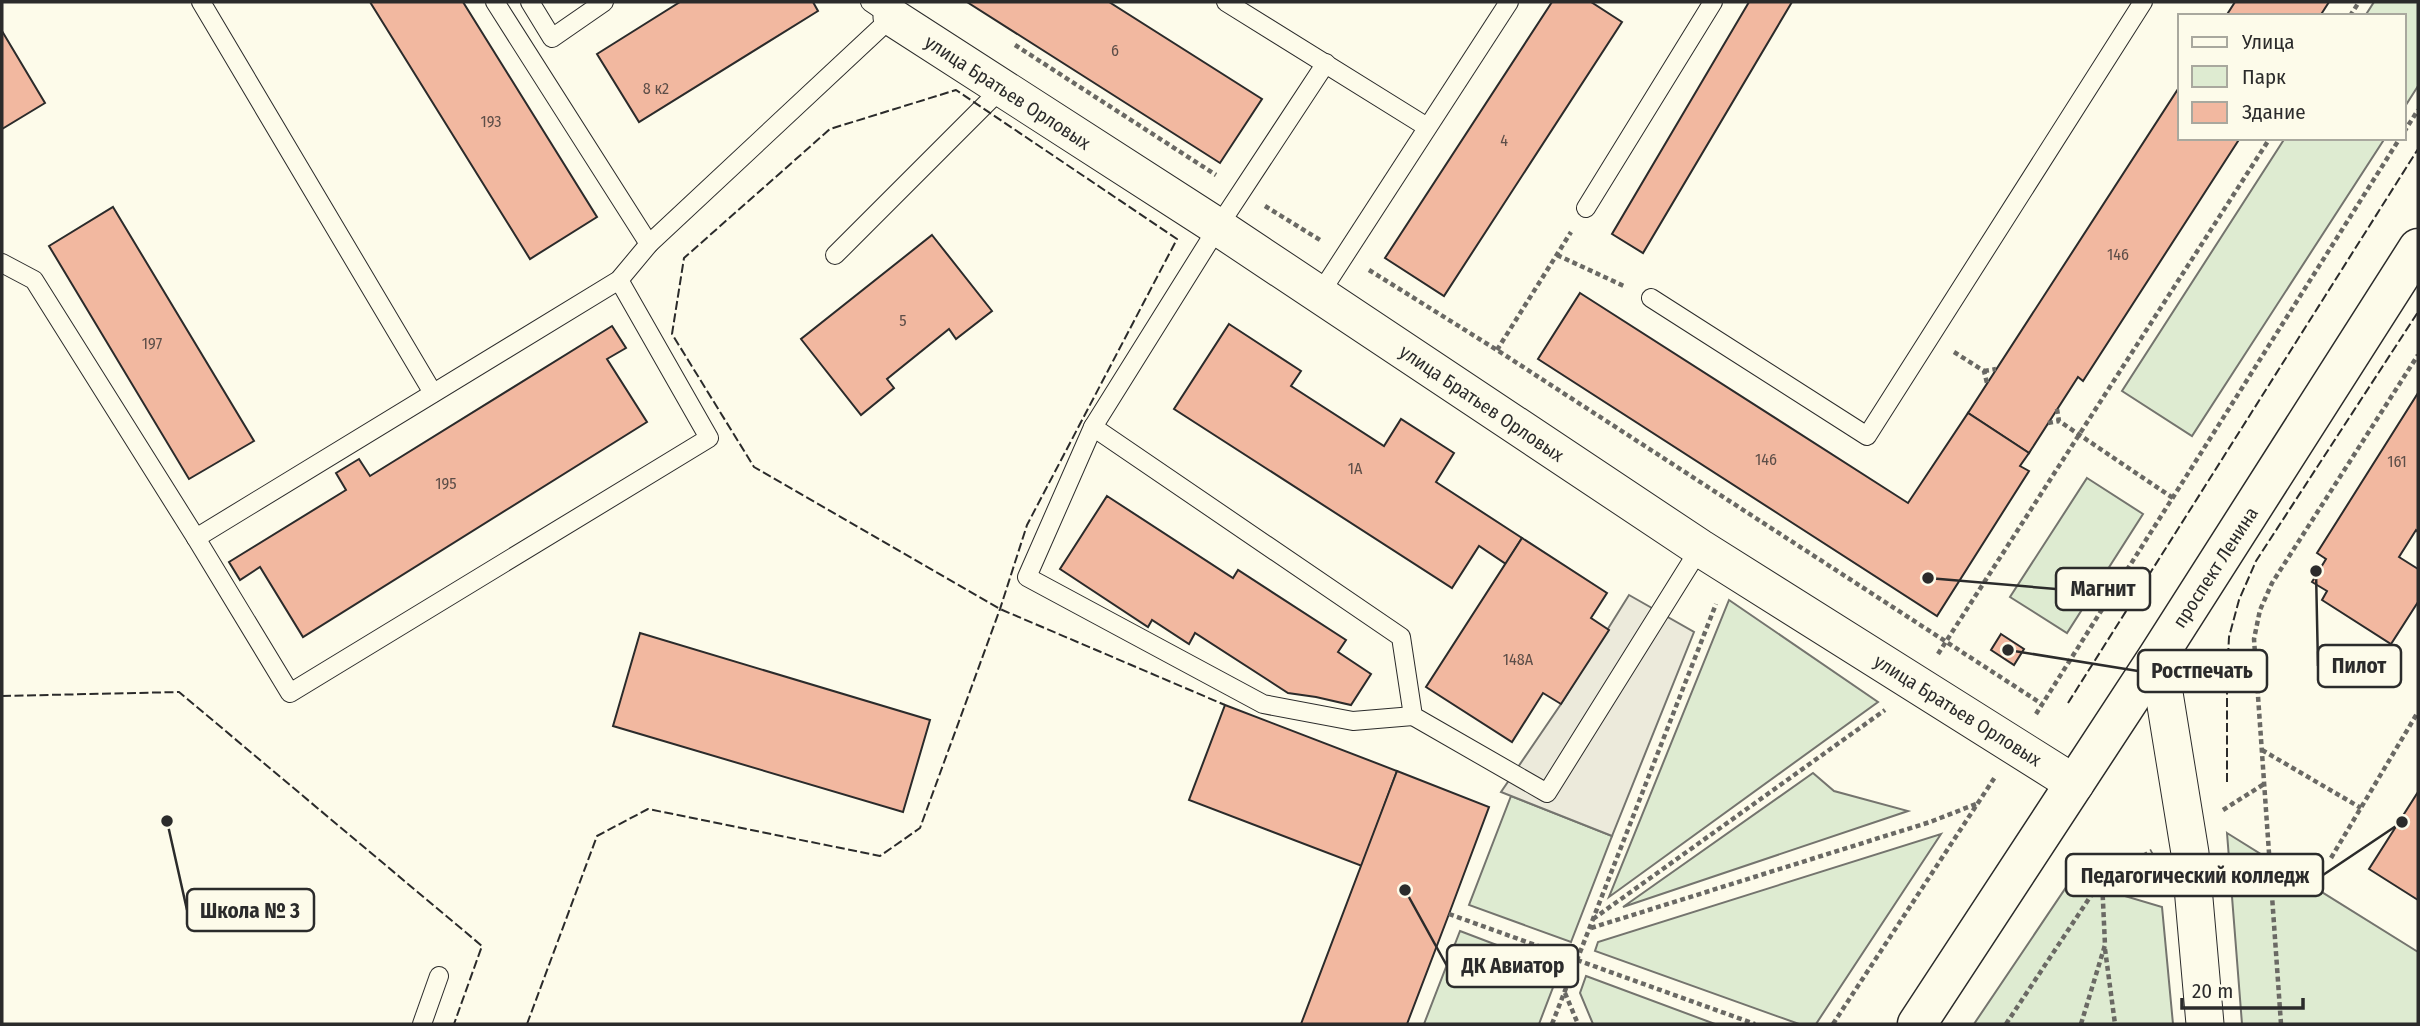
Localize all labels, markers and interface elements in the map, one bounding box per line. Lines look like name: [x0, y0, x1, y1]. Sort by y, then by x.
legend: [2178, 14, 2406, 140]
text: Улица: [2241, 29, 2295, 55]
street label: улица Братьев Орловых: [921, 30, 1095, 155]
house number: 6: [1111, 41, 1119, 60]
text: Парк: [2242, 64, 2286, 90]
house number: 8 к2: [643, 79, 669, 98]
text: Здание: [2242, 99, 2306, 125]
house number: 193: [481, 112, 501, 131]
house number: 4: [1500, 131, 1508, 150]
house number: 146: [2107, 245, 2129, 264]
house number: 5: [899, 311, 907, 330]
house number: 197: [142, 334, 163, 353]
street label: улица Братьев Орловых: [1395, 340, 1569, 467]
house number: 146: [1755, 450, 1777, 469]
house number: 161: [2387, 452, 2407, 471]
house number: 1А: [1348, 459, 1363, 478]
house number: 195: [435, 474, 457, 493]
street label: проспект Ленина: [2168, 503, 2263, 632]
callout: Магнит: [2056, 568, 2150, 610]
text: Магнит: [2070, 576, 2137, 602]
callout: Пилот: [2318, 645, 2401, 687]
house number: 148А: [1503, 650, 1534, 669]
street label: улица Братьев Орловых: [1870, 650, 2046, 772]
callout: Ростпечать: [2138, 650, 2267, 692]
text: Пилот: [2332, 653, 2387, 679]
text: Ростпечать: [2151, 658, 2253, 684]
callout: Педагогический колледж: [2066, 854, 2323, 896]
text: Педагогический колледж: [2081, 863, 2310, 889]
callout: Школа № 3: [187, 889, 314, 931]
text: Школа № 3: [200, 898, 300, 924]
callout: ДК Авиатор: [1447, 945, 1578, 987]
text: ДК Авиатор: [1461, 953, 1564, 979]
scale bar: [2182, 967, 2303, 1011]
text: 20 m: [2192, 978, 2233, 1004]

